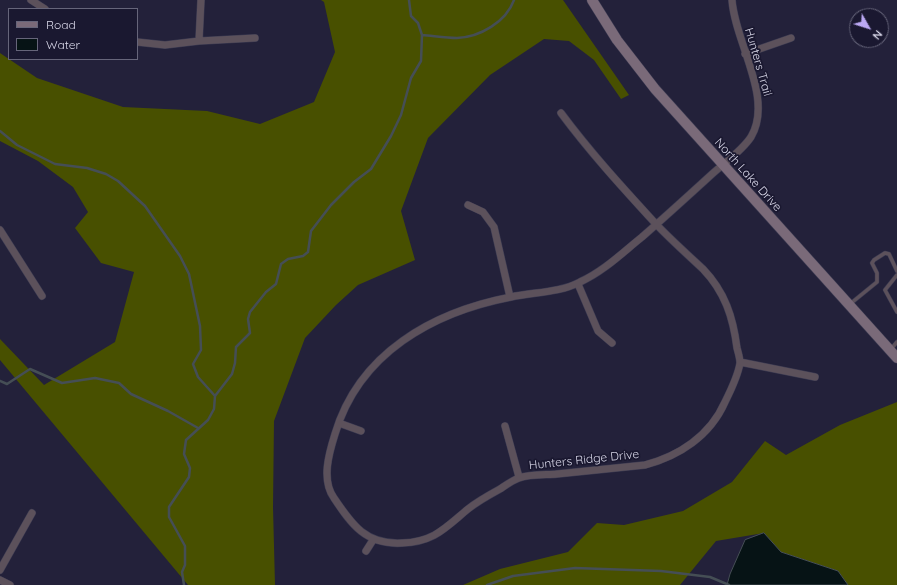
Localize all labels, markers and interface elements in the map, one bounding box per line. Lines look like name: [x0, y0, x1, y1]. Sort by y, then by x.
legend: [8, 8, 138, 60]
north arrow: [849, 8, 889, 48]
text: Road: [46, 17, 76, 32]
street label: Hunters Trail: [741, 26, 775, 98]
text: N: [870, 27, 886, 42]
text: Water: [46, 37, 80, 52]
street label: North Lake Drive: [711, 135, 785, 215]
street label: Hunters Ridge Drive: [528, 447, 640, 473]

